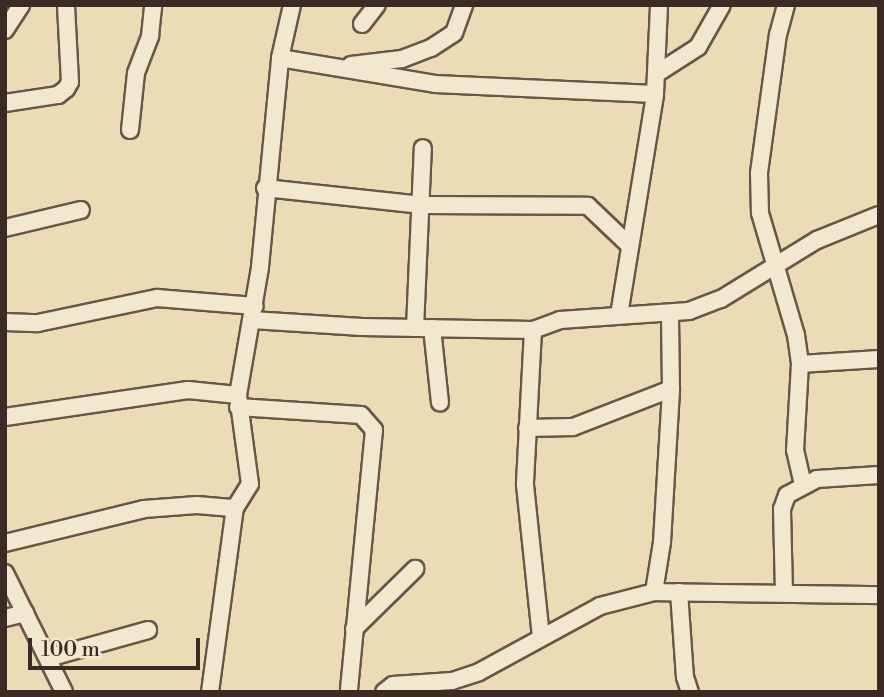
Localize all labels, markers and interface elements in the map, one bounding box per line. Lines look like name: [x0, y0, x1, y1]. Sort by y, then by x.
scale bar: [32, 624, 203, 668]
text: 100 m: [41, 637, 100, 663]

